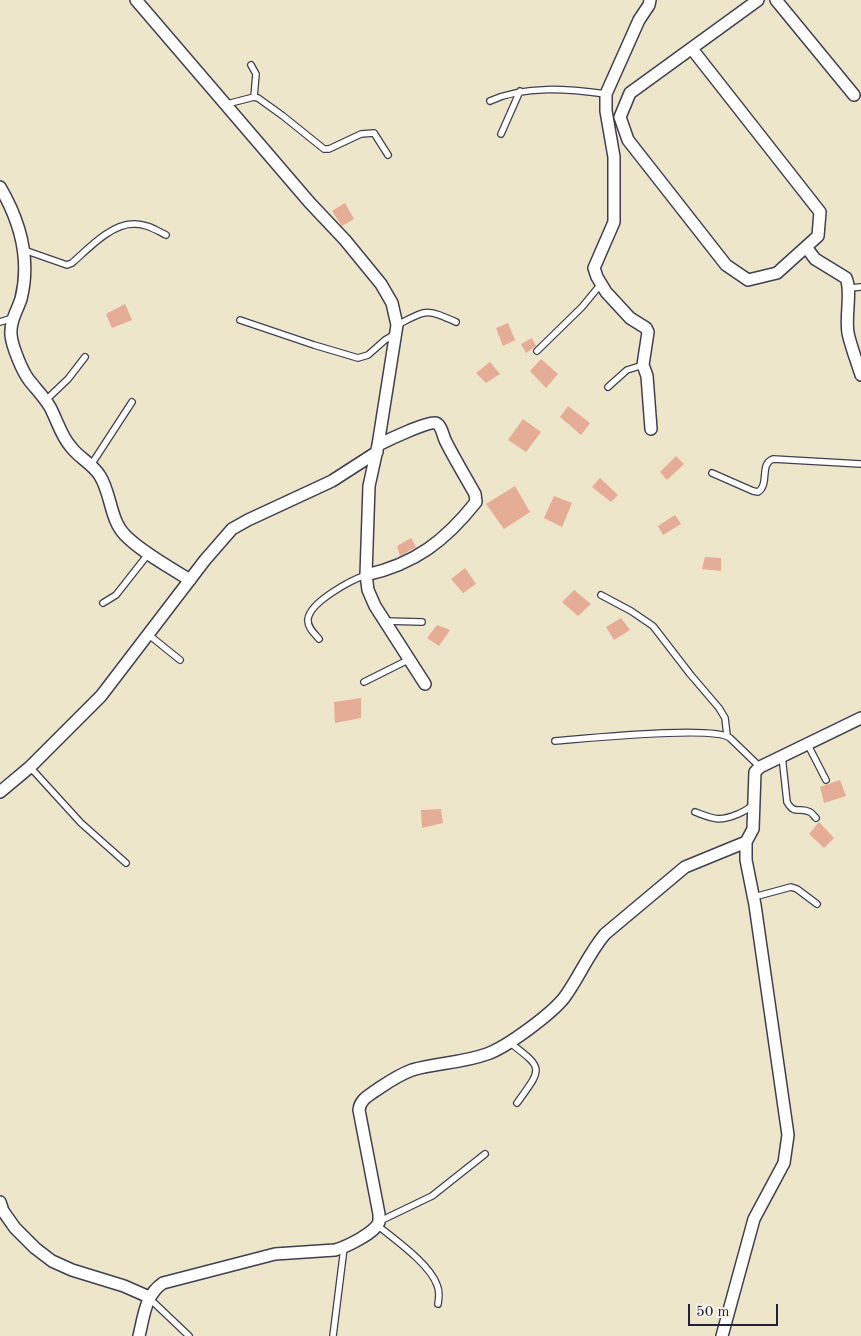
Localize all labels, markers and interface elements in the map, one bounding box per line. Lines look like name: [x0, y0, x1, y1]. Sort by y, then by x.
scale bar: [691, 1294, 781, 1326]
text: 50 m: [696, 1305, 730, 1320]

